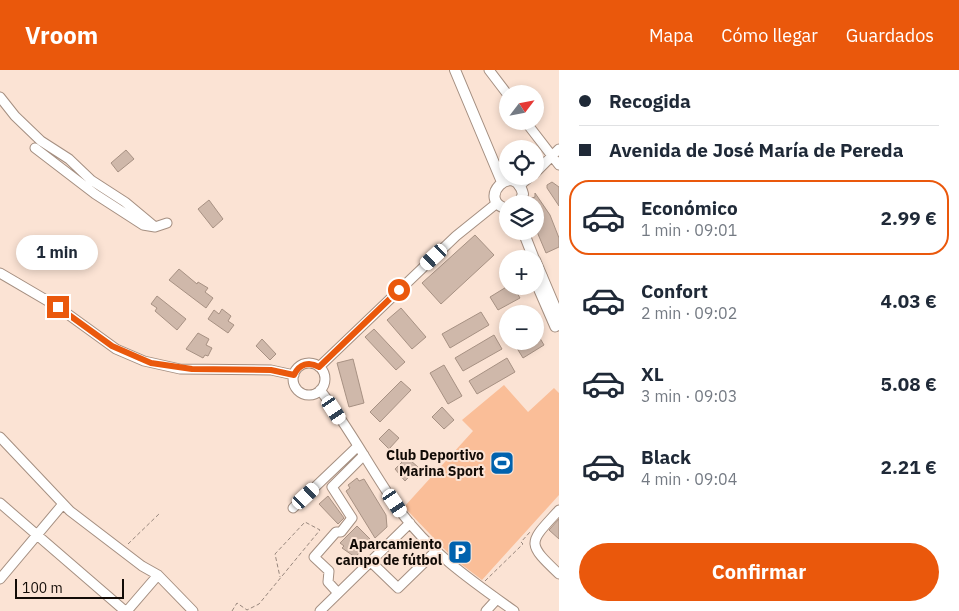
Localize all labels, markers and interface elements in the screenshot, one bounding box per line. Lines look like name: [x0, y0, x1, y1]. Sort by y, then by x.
text: Vroom: [25, 19, 98, 51]
text: Mapa: [649, 24, 693, 47]
text: Cómo llegar: [721, 24, 818, 47]
text: Guardados: [846, 24, 934, 47]
north arrow: [499, 85, 544, 130]
map controls: [499, 85, 544, 350]
text: Recogida: [609, 89, 691, 113]
text: Avenida de José María de Pereda: [609, 138, 903, 162]
button: locate: [499, 140, 544, 185]
button: layers: [499, 195, 544, 240]
icon: car: [581, 195, 626, 240]
text: Económico: [641, 196, 738, 220]
text: 2.99 €: [881, 206, 937, 230]
text: 1 min · 09:01: [641, 220, 737, 240]
callout: 1 min: [17, 234, 99, 270]
car: [417, 241, 450, 273]
text: 1 min: [36, 242, 78, 262]
button: +: [499, 250, 544, 295]
icon: car: [581, 278, 626, 323]
route start: [388, 279, 410, 301]
text: Confort: [641, 279, 708, 303]
text: 4.03 €: [881, 289, 937, 313]
route end: [47, 296, 69, 318]
text: 2 min · 09:02: [641, 303, 737, 323]
button: −: [499, 305, 544, 350]
icon: car: [581, 361, 626, 406]
text: XL: [641, 362, 664, 386]
text: 5.08 €: [881, 372, 937, 396]
text: 3 min · 09:03: [641, 386, 737, 406]
car: [319, 393, 348, 427]
icon: car: [581, 444, 626, 489]
text: Black: [641, 445, 691, 469]
place label: Club Deportivo Marina Sport: [386, 446, 484, 480]
sports icon: Club Deportivo Marina Sport: [489, 450, 515, 476]
text: 2.21 €: [881, 455, 937, 479]
text: 4 min · 09:04: [641, 469, 737, 489]
car: [289, 480, 322, 512]
car: [380, 486, 409, 520]
place label: Aparcamiento campo de fútbol: [335, 535, 442, 569]
parking icon: Aparcamiento campo de fútbol: [447, 539, 473, 565]
button: Confirmar: [579, 543, 939, 601]
scale bar: [15, 576, 124, 599]
text: 100 m: [22, 579, 63, 597]

